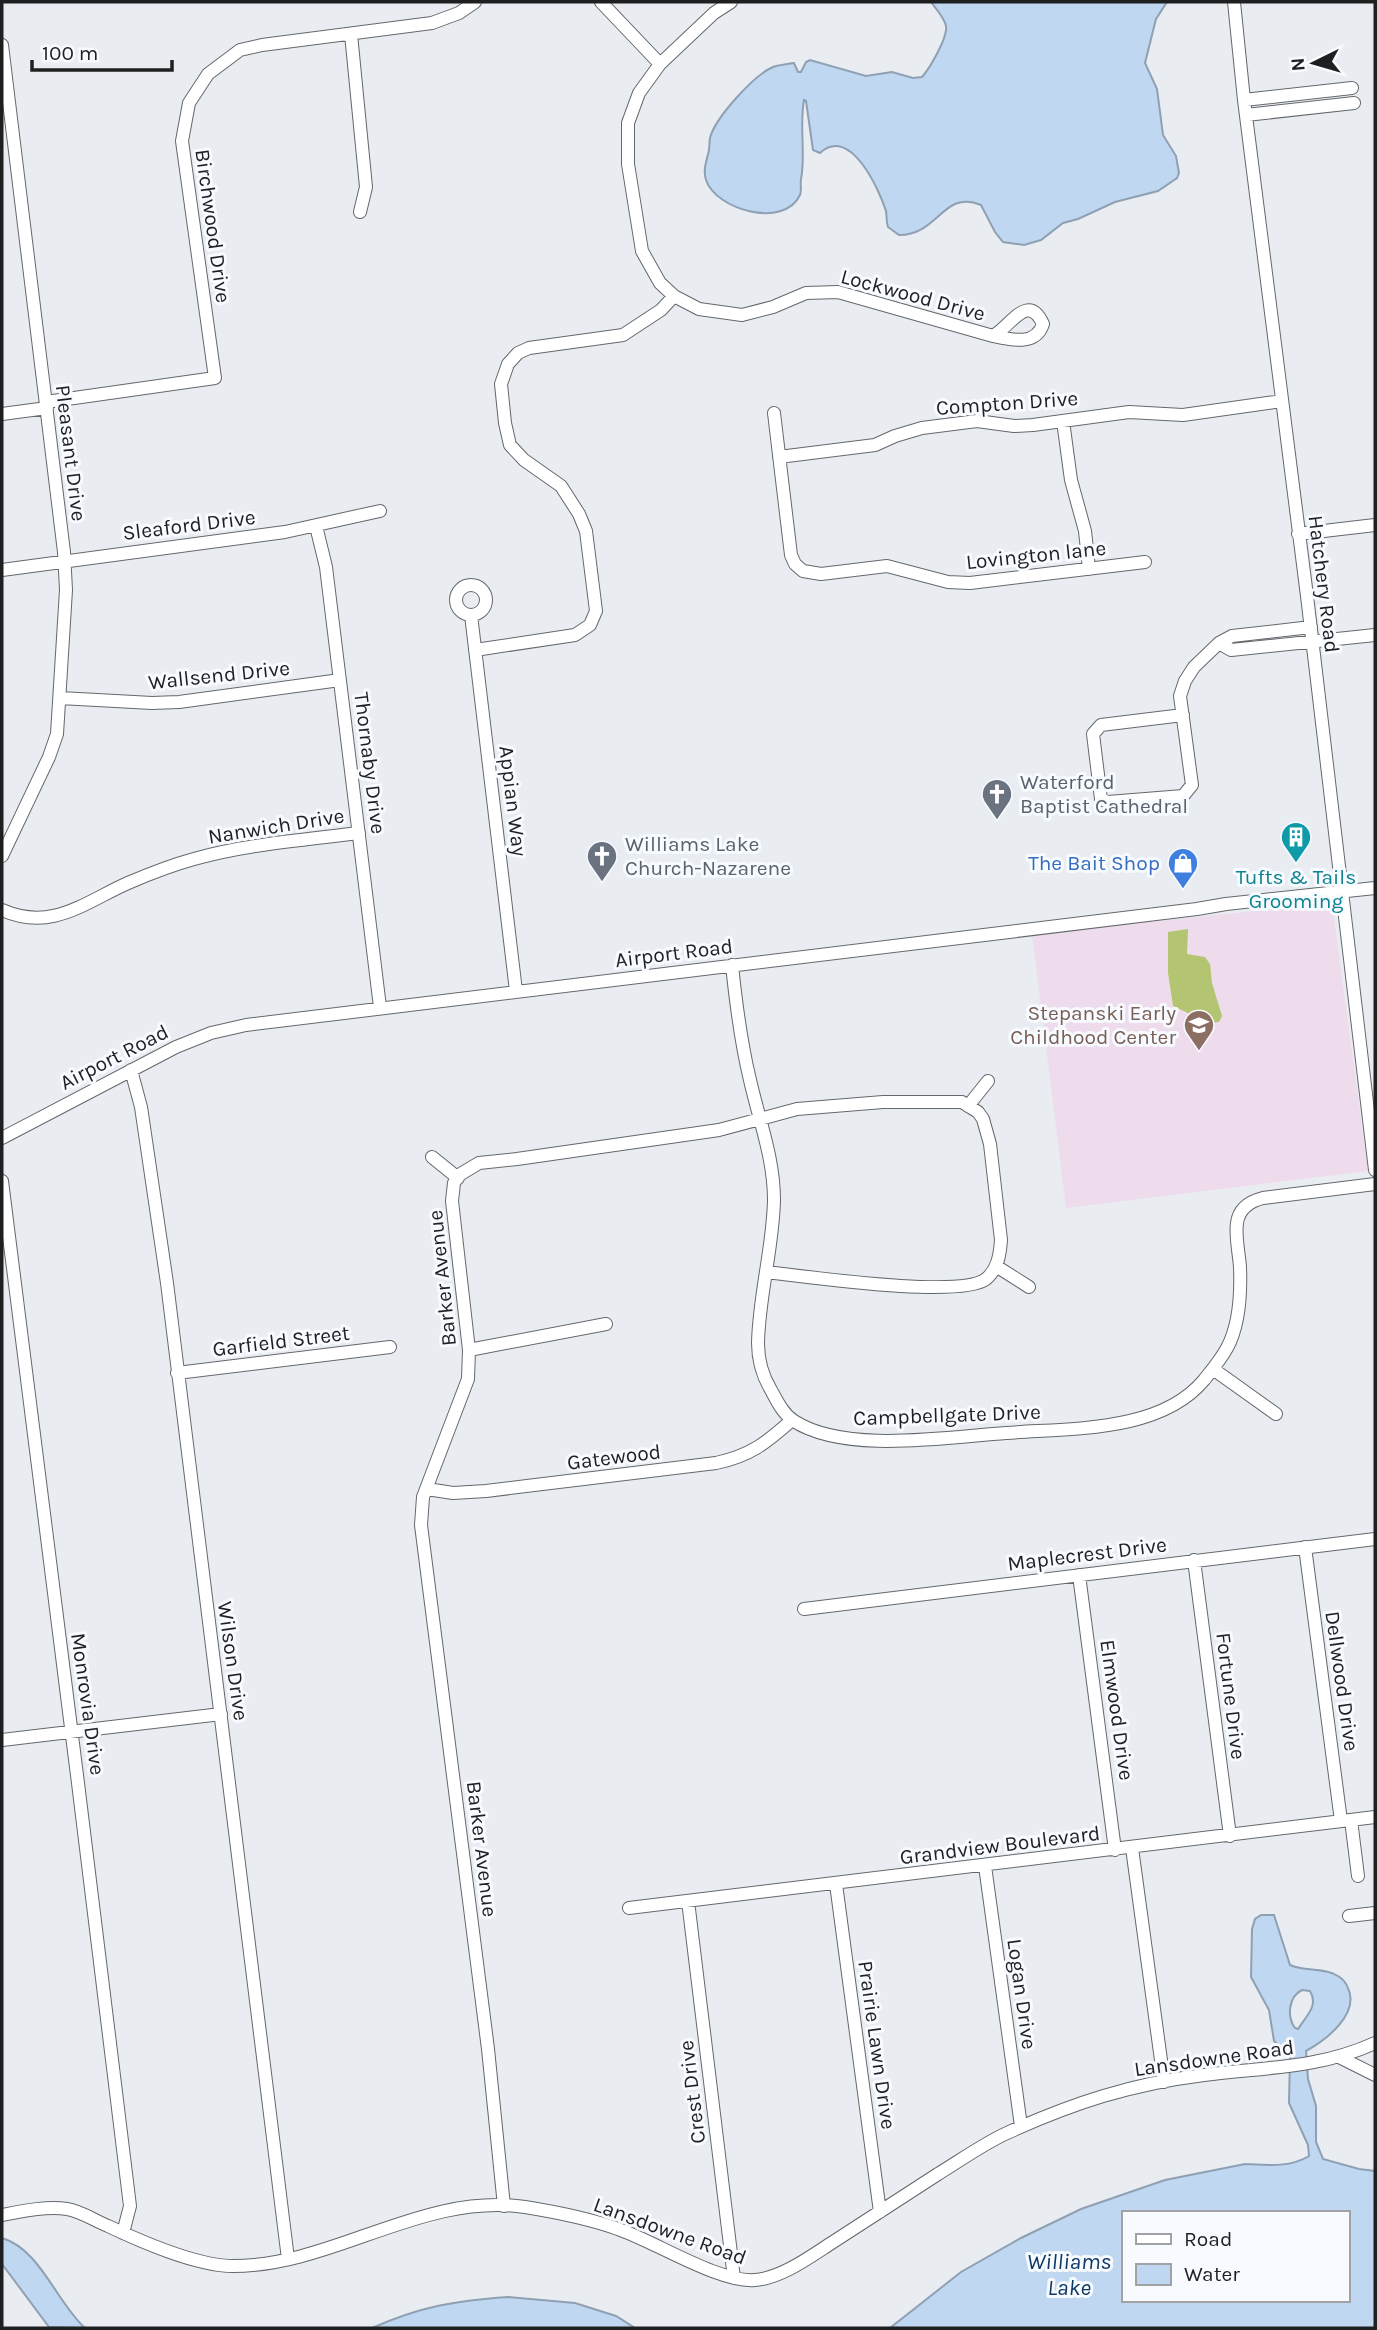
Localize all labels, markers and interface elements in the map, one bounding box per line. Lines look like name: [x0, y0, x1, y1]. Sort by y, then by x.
scale bar: [32, 28, 172, 72]
north arrow: [1279, 28, 1349, 98]
text: 100 m: [42, 41, 99, 65]
text: N: [1287, 57, 1310, 72]
street label: Birchwood Drive: [190, 148, 236, 304]
street label: Lockwood Drive: [838, 264, 988, 326]
street label: Pleasant Drive: [51, 384, 91, 522]
street label: Compton Drive: [935, 386, 1079, 420]
street label: Sleaford Drive: [121, 505, 257, 545]
street label: Hatchery Road: [1304, 514, 1344, 654]
street label: Lovington lane: [965, 536, 1107, 574]
street label: Wallsend Drive: [147, 656, 291, 694]
street label: Thornaby Drive: [349, 691, 391, 835]
street label: Appian Way: [494, 744, 532, 858]
place label: Waterford Baptist Cathedral: [1020, 770, 1188, 818]
church icon: Waterford Baptist Cathedral: [980, 777, 1014, 821]
street label: Nanwich Drive: [206, 803, 346, 849]
building icon: Tufts & Tails Grooming: [1279, 820, 1313, 864]
place label: Williams Lake Church-Nazarene: [625, 832, 791, 880]
church icon: Williams Lake Church-Nazarene: [585, 839, 619, 883]
shop icon: The Bait Shop: [1166, 846, 1200, 890]
place label: The Bait Shop: [1028, 851, 1160, 875]
place label: Tufts & Tails Grooming: [1236, 865, 1356, 913]
street label: Airport Road: [614, 934, 734, 972]
place label: Stepanski Early Childhood Center: [1010, 1001, 1176, 1049]
school or university icon: Stepanski Early Childhood Center: [1182, 1008, 1216, 1052]
street label: Airport Road: [56, 1019, 172, 1095]
street label: Barker Avenue: [423, 1209, 461, 1347]
street label: Garfield Street: [211, 1321, 351, 1361]
street label: Campbellgate Drive: [853, 1400, 1041, 1430]
street label: Gatewood: [566, 1439, 662, 1475]
street label: Maplecrest Drive: [1006, 1532, 1168, 1576]
street label: Wilson Drive: [213, 1600, 253, 1722]
street label: Dellwood Drive: [1320, 1609, 1364, 1753]
street label: Monrovia Drive: [66, 1631, 110, 1777]
street label: Fortune Drive: [1211, 1631, 1251, 1761]
street label: Elmwood Drive: [1095, 1638, 1139, 1782]
street label: Barker Avenue: [462, 1780, 502, 1918]
street label: Grandview Boulevard: [898, 1821, 1102, 1869]
street label: Logan Drive: [1002, 1937, 1042, 2051]
street label: Prairie Lawn Drive: [853, 1959, 901, 2131]
street label: Lansdowne Road: [1133, 2035, 1295, 2081]
street label: Crest Drive: [674, 2039, 710, 2145]
street label: Lansdowne Road: [590, 2192, 750, 2270]
legend: [1122, 2211, 1349, 2302]
text: Road: [1184, 2227, 1232, 2251]
water label: Williams Lake: [1027, 2248, 1111, 2301]
text: Water: [1184, 2262, 1240, 2286]

